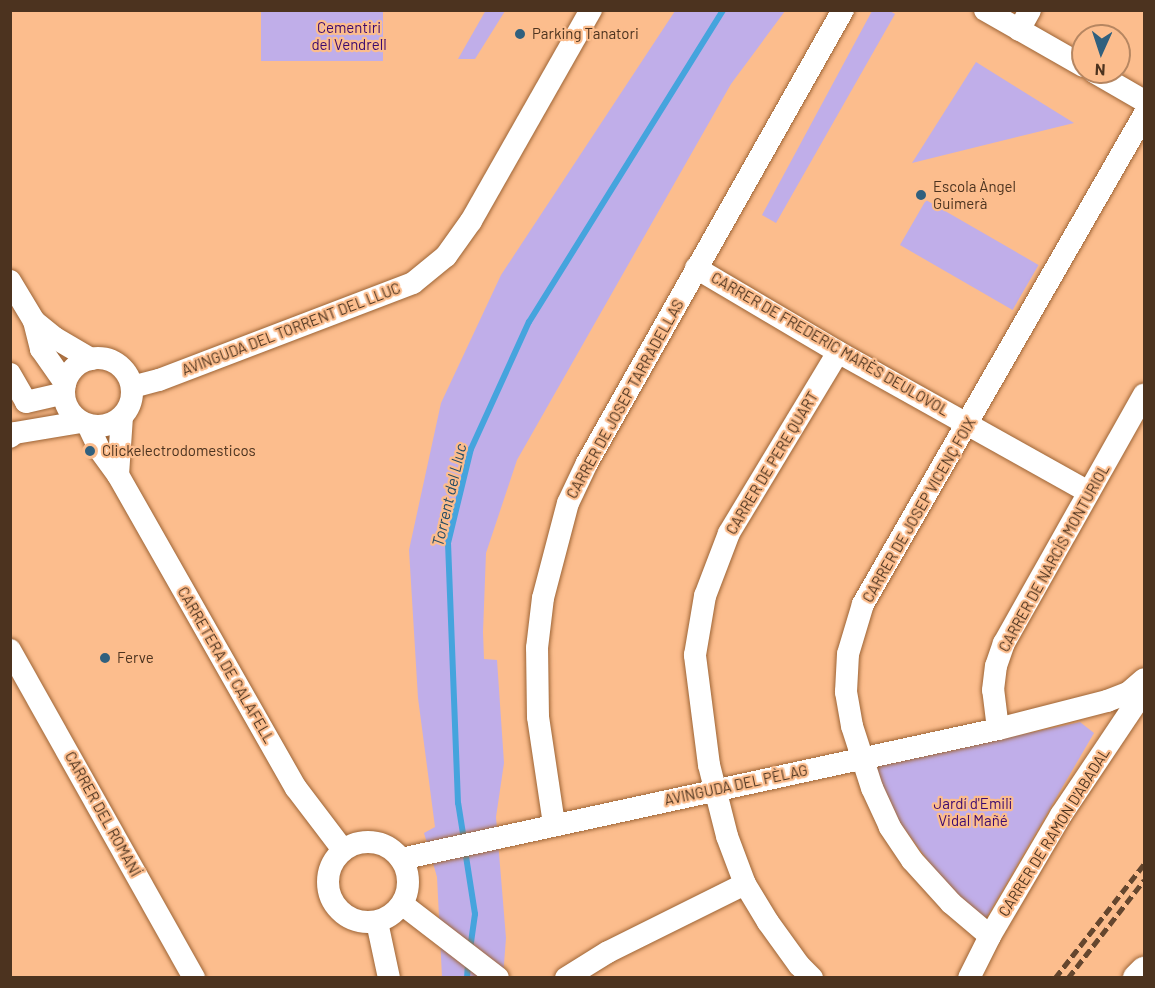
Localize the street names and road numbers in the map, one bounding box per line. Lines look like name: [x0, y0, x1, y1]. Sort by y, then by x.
street label: CARRER DE FREDERIC MARÈS DEULOVOL: [708, 268, 952, 420]
street label: AVINGUDA DEL TORRENT DEL LLUC: [179, 279, 403, 379]
street label: CARRER DE JOSEP TARRADELLAS: [563, 296, 687, 502]
street label: CARRER DE PERE QUART: [722, 388, 822, 538]
street label: CARRER DE JOSEP VICENÇ FOIX: [859, 414, 979, 606]
street label: CARRER DE NARCÍS MONTURIOL: [995, 461, 1113, 655]
street label: CARRETERA DE CALAFELL: [174, 584, 278, 746]
street label: CARRER DE RAMON D'ABADAL: [995, 744, 1113, 920]
street label: CARRER DEL ROMANÍ: [61, 748, 145, 880]
street label: AVINGUDA DEL PÈLAG: [663, 761, 809, 809]

